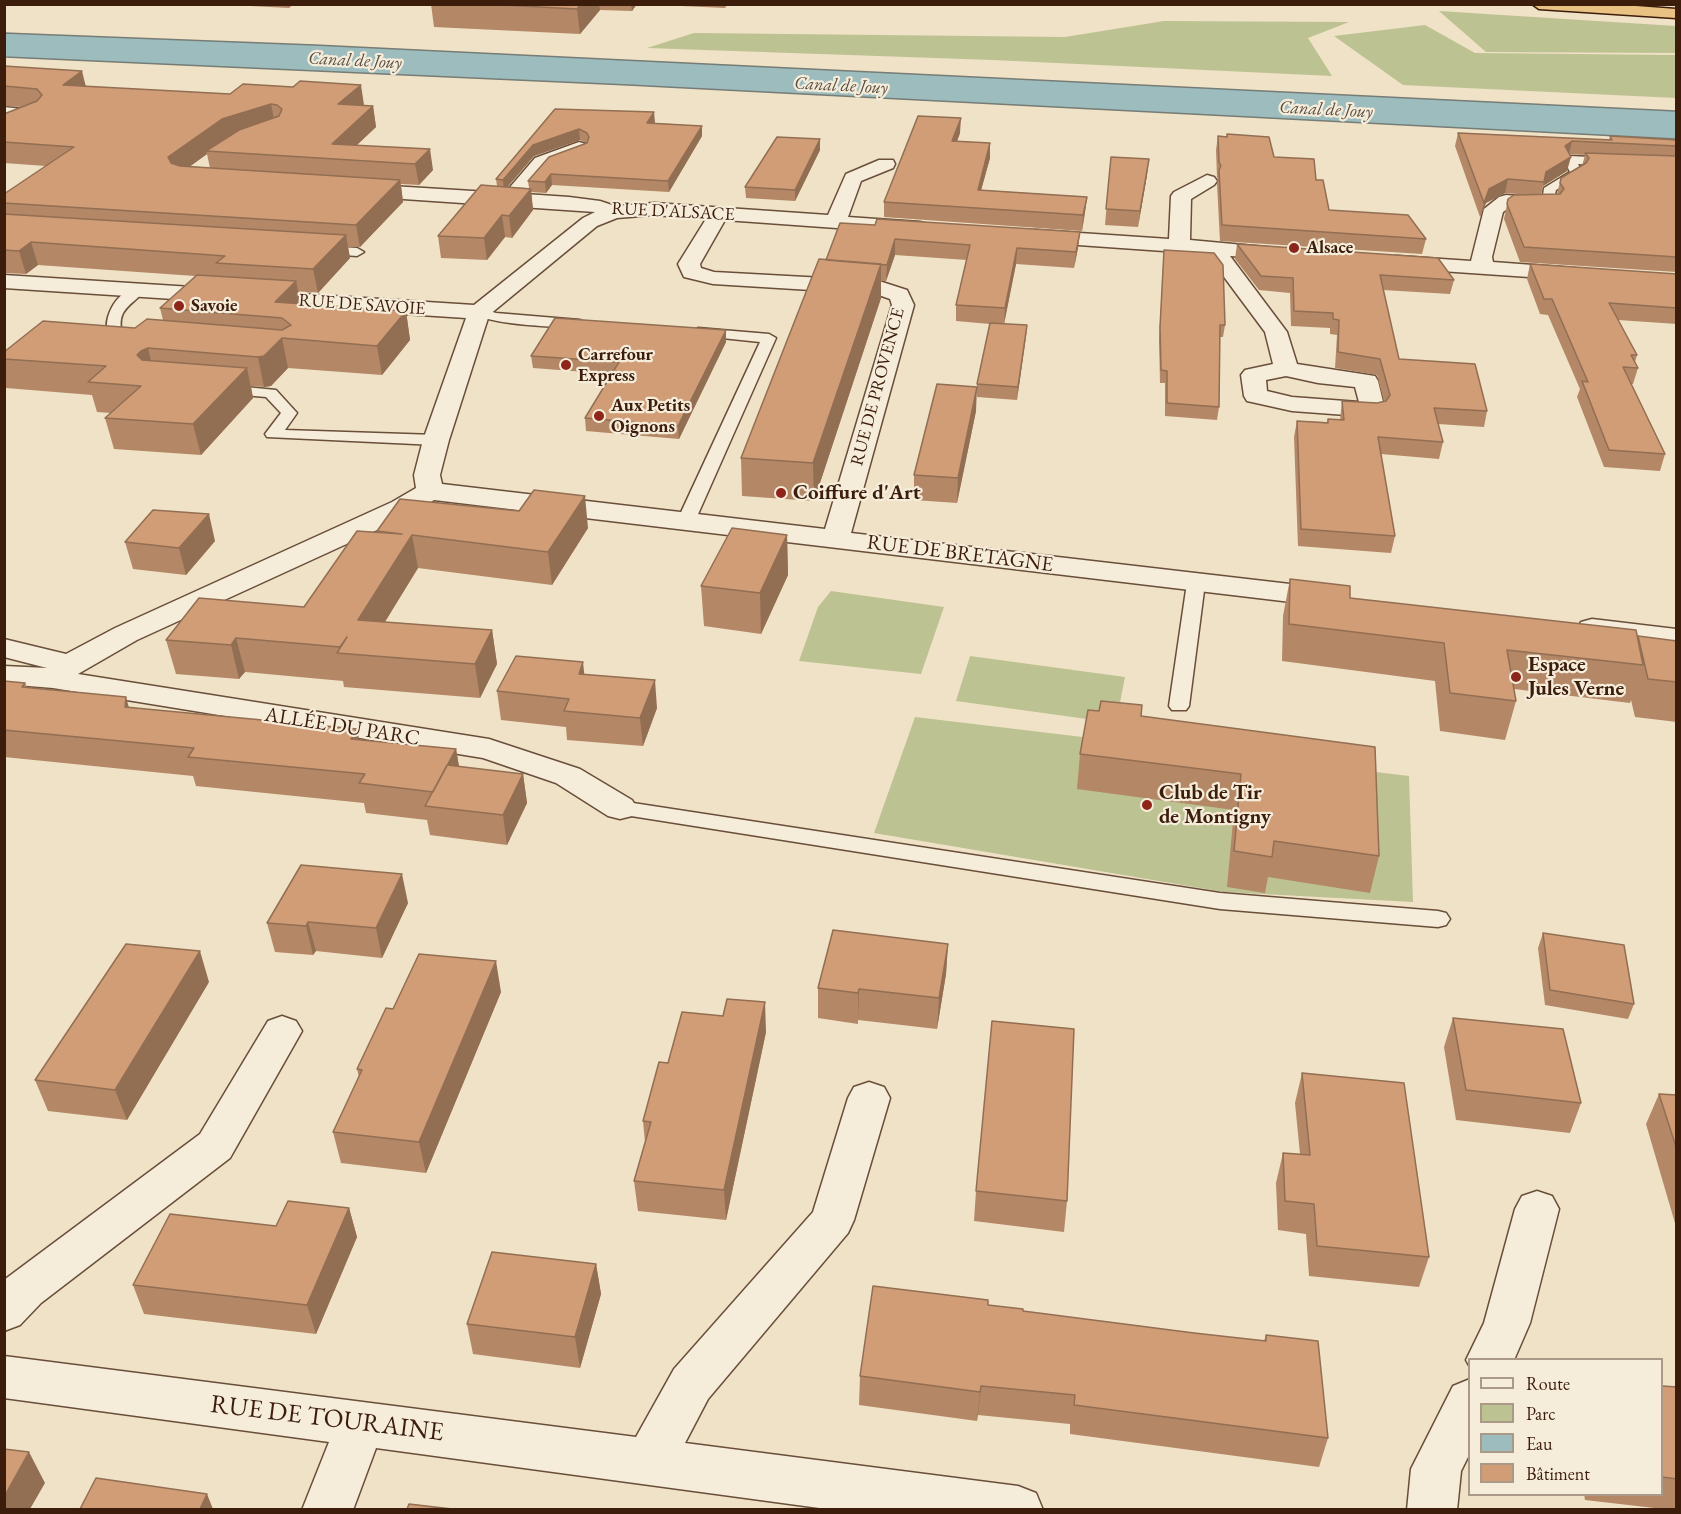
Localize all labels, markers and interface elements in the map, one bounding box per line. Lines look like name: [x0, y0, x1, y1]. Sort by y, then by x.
water label: Canal de Jouy: [308, 48, 402, 74]
water label: Canal de Jouy: [794, 73, 888, 99]
water label: Canal de Jouy: [1279, 97, 1373, 123]
street label: RUE D'ALSACE: [611, 198, 735, 226]
place label: Alsace: [1306, 237, 1353, 259]
marker: Alsace: [1287, 241, 1301, 255]
street label: RUE DE SAVOIE: [298, 290, 426, 320]
place label: Savoie: [191, 295, 238, 317]
marker: Savoie: [172, 299, 186, 313]
street label: RUE DE PROVENCE: [847, 306, 909, 468]
place label: Carrefour Express: [578, 344, 653, 386]
marker: Carrefour Express: [559, 358, 573, 372]
place label: Aux Petits Oignons: [611, 395, 690, 438]
marker: Aux Petits Oignons: [592, 409, 606, 423]
place label: Coiffure d'Art: [793, 480, 921, 506]
marker: Coiffure d'Art: [774, 486, 788, 500]
street label: RUE DE BRETAGNE: [865, 530, 1055, 578]
place label: Espace Jules Verne: [1528, 652, 1624, 702]
marker: Espace Jules Verne: [1509, 670, 1523, 684]
street label: ALLÉE DU PARC: [263, 702, 421, 752]
place label: Club de Tir de Montigny: [1159, 780, 1271, 830]
marker: Club de Tir de Montigny: [1140, 798, 1154, 812]
legend: [1468, 1358, 1663, 1496]
text: Route: [1526, 1372, 1570, 1395]
street label: RUE DE TOURAINE: [209, 1389, 445, 1449]
text: Parc: [1526, 1402, 1556, 1425]
text: Eau: [1526, 1432, 1552, 1455]
text: Bâtiment: [1526, 1462, 1590, 1485]

